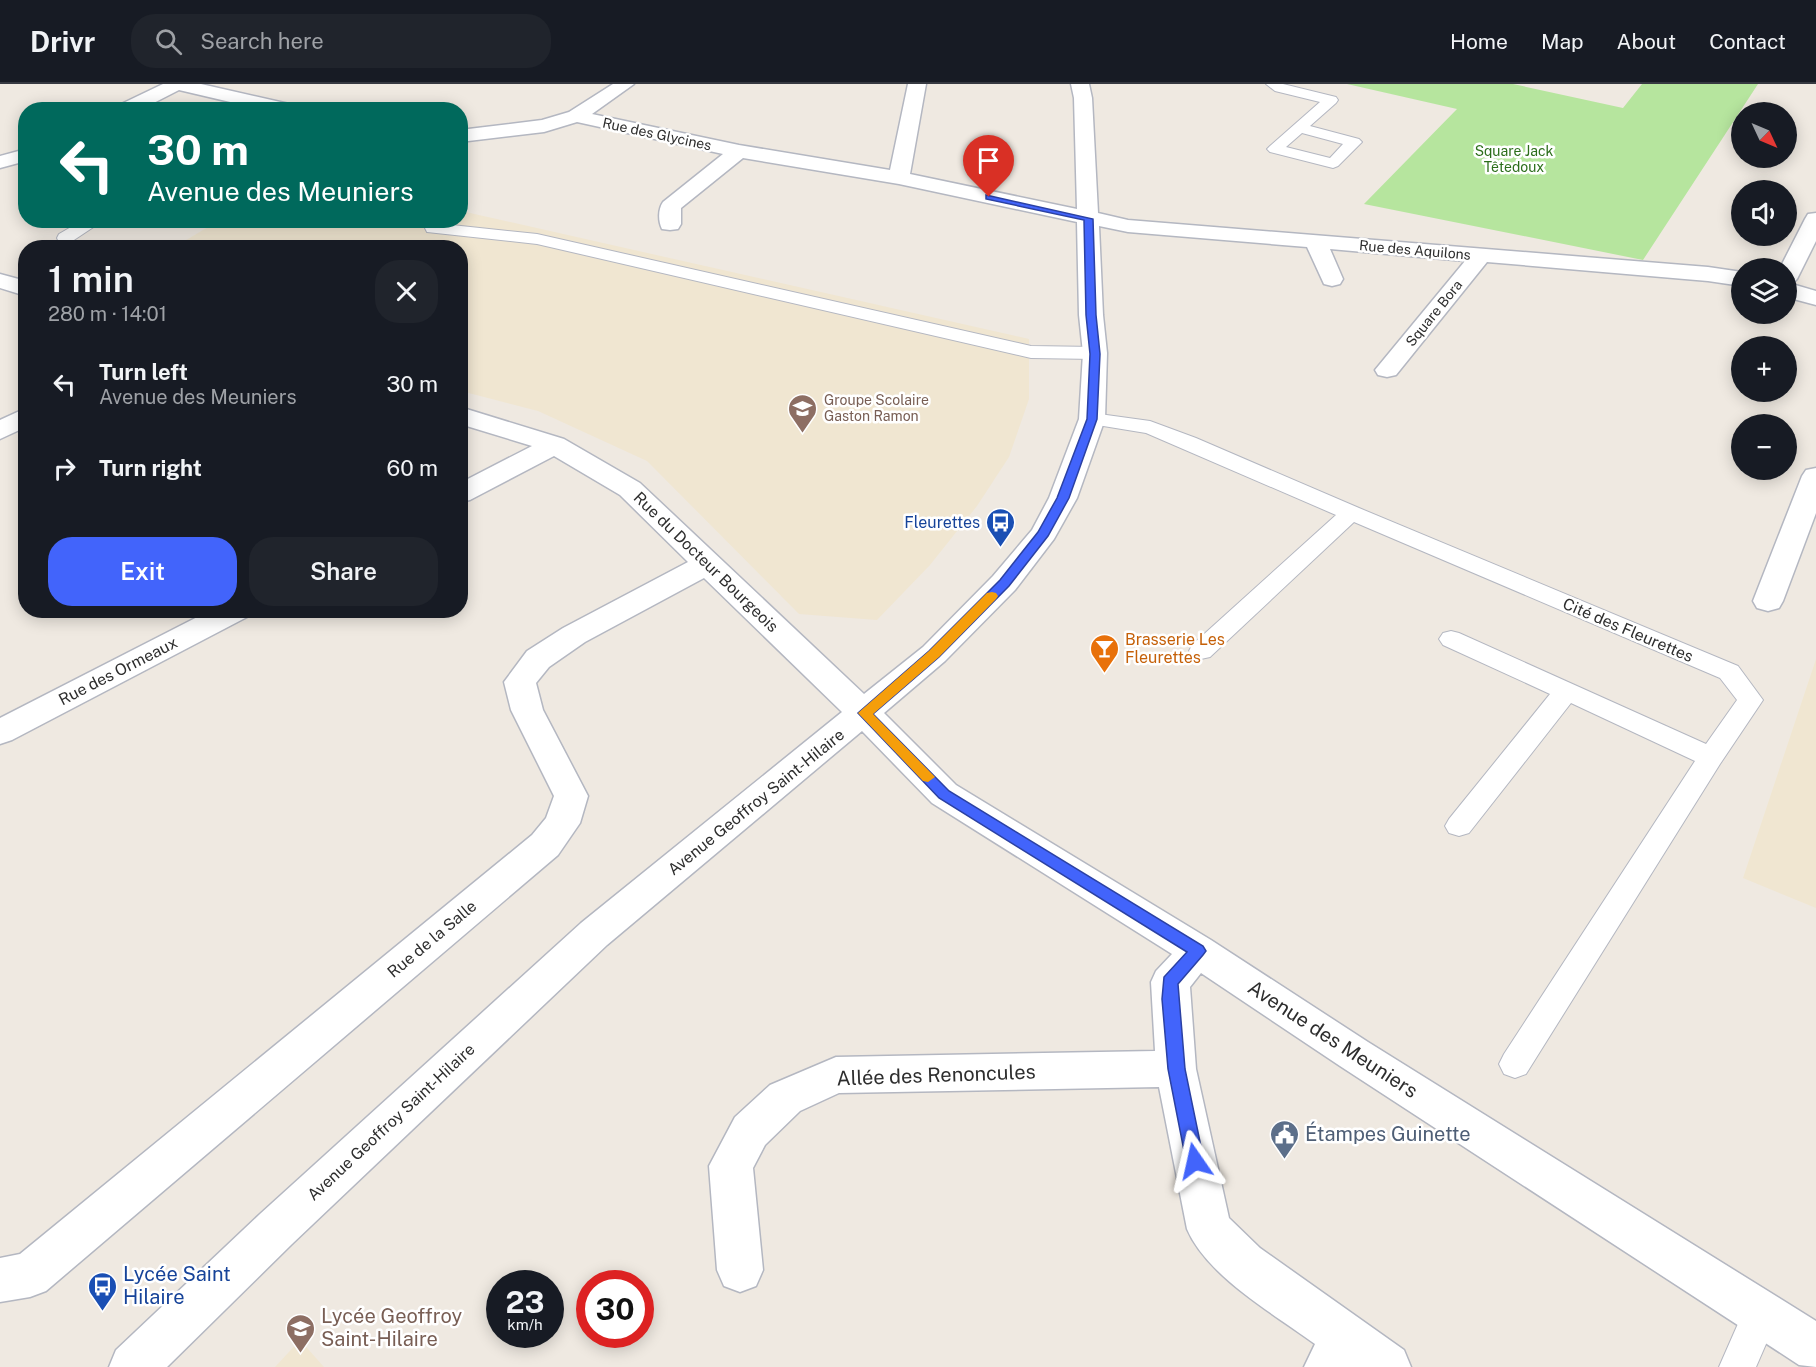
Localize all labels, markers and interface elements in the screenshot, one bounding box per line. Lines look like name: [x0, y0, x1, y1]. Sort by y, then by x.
search box: [131, 14, 551, 68]
text: Drivr: [30, 25, 95, 58]
icon: search: [152, 25, 185, 58]
text: Search here: [200, 28, 324, 54]
text: Home: [1450, 29, 1508, 54]
text: Map: [1541, 29, 1584, 54]
text: About: [1617, 29, 1676, 54]
text: Contact: [1709, 29, 1786, 54]
north arrow: [1731, 102, 1797, 168]
map controls: [1731, 102, 1797, 480]
street label: Rue des Glycines: [601, 115, 713, 153]
text: 30 m: [147, 125, 249, 174]
icon: left: [48, 126, 126, 204]
pin: [963, 135, 1014, 197]
park label: Square Jack Têtedoux: [1475, 143, 1554, 175]
icon: arrive: [972, 144, 1005, 177]
text: Avenue des Meuniers: [147, 175, 414, 207]
button: sound: [1731, 180, 1797, 246]
street label: Rue des Aquilons: [1359, 237, 1471, 263]
text: 1 min: [48, 258, 134, 300]
button: layers: [1731, 258, 1797, 324]
button: close: [375, 260, 438, 323]
street label: Square Bora: [1402, 277, 1466, 349]
text: 280 m · 14:01: [48, 302, 167, 326]
button: +: [1731, 336, 1797, 402]
text: Turn left: [99, 359, 188, 385]
icon: left: [48, 368, 81, 401]
text: 30 m: [386, 371, 438, 397]
text: Avenue des Meuniers: [99, 385, 297, 409]
school or university icon: Groupe Scolaire Gaston Ramon: [787, 392, 819, 434]
place label: Groupe Scolaire Gaston Ramon: [824, 392, 929, 424]
button: −: [1731, 414, 1797, 480]
icon: right: [48, 452, 81, 485]
text: Turn right: [99, 455, 202, 481]
text: 60 m: [387, 455, 438, 481]
street label: Rue du Docteur Bourgeois: [630, 488, 782, 636]
bus stop icon: Fleurettes: [985, 506, 1017, 548]
place label: Fleurettes: [904, 513, 980, 532]
button: Exit: [48, 537, 237, 606]
button: Share: [249, 537, 438, 606]
street label: Cité des Fleurettes: [1560, 594, 1696, 666]
place label: Brasserie Les Fleurettes: [1125, 630, 1225, 667]
bar icon: Brasserie Les Fleurettes: [1088, 632, 1120, 674]
street label: Rue des Ormeaux: [55, 633, 181, 709]
street label: Avenue Geoffroy Saint-Hilaire: [664, 725, 848, 879]
street label: Rue de la Salle: [384, 896, 480, 982]
street label: Avenue des Meuniers: [1244, 975, 1422, 1103]
street label: Avenue Geoffroy Saint-Hilaire: [304, 1040, 478, 1204]
street label: Allée des Renoncules: [836, 1060, 1036, 1090]
public building icon: Étampes Guinette: [1268, 1118, 1300, 1160]
place label: Étampes Guinette: [1305, 1121, 1471, 1146]
position arrow: [1163, 1129, 1227, 1193]
place label: Lycée Saint Hilaire: [123, 1262, 231, 1309]
bus stop icon: Lycée Saint Hilaire: [86, 1270, 118, 1312]
speed limit sign: 30: [576, 1270, 654, 1348]
text: 23: [505, 1284, 545, 1320]
place label: Lycée Geoffroy Saint-Hilaire: [321, 1304, 463, 1351]
school or university icon: Lycée Geoffroy Saint-Hilaire: [284, 1312, 316, 1354]
text: km/h: [507, 1316, 543, 1333]

